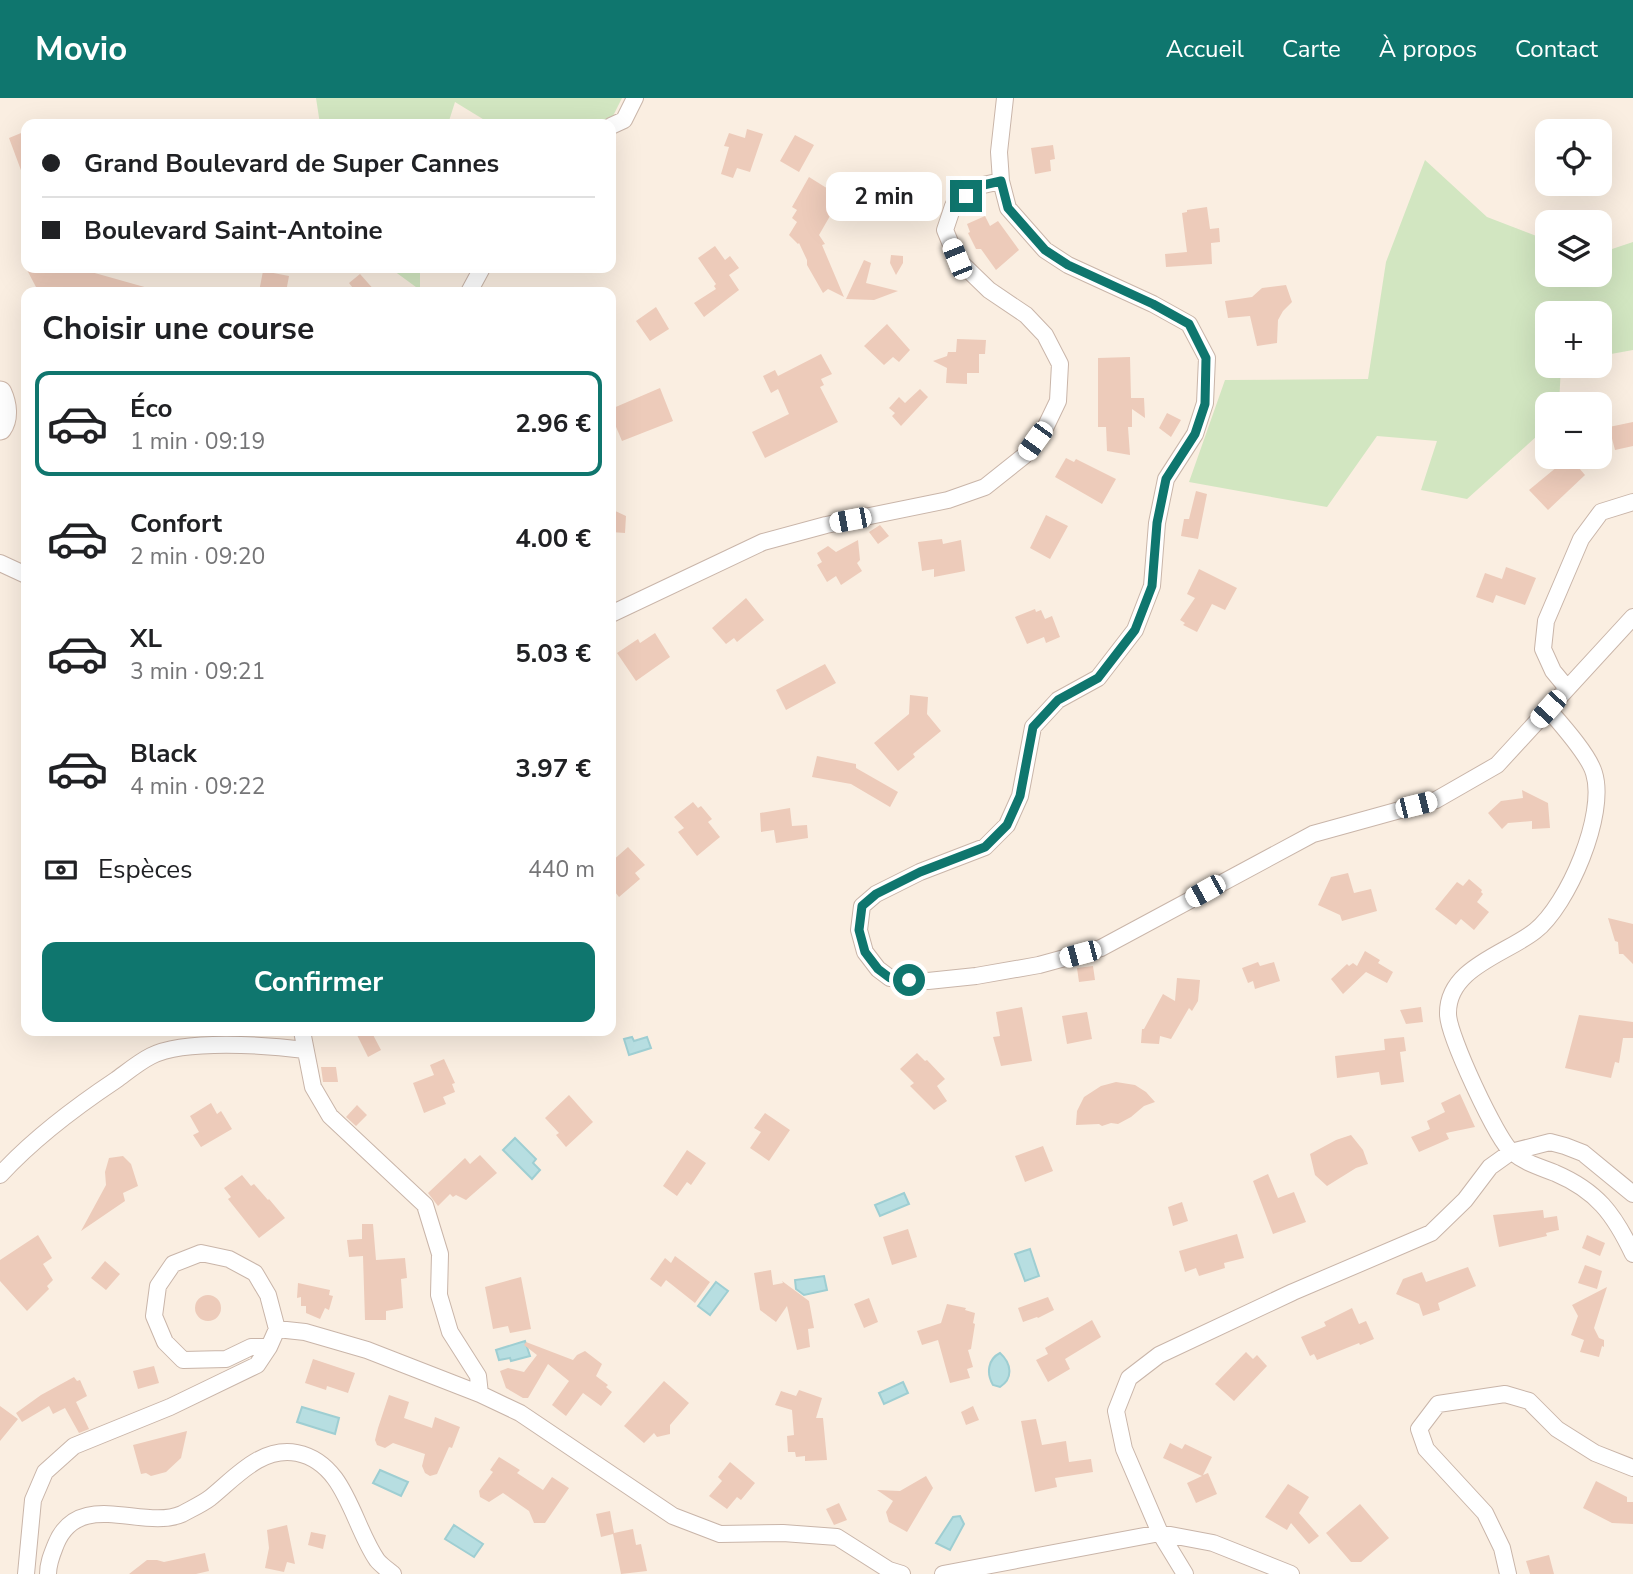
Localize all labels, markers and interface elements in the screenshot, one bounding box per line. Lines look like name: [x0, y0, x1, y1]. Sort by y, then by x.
text: Movio: [35, 27, 127, 72]
text: Accueil: [1166, 33, 1244, 65]
text: Carte: [1282, 33, 1341, 65]
text: À propos: [1379, 33, 1477, 65]
text: Contact: [1515, 33, 1598, 65]
map controls: [1535, 119, 1612, 469]
button: locate: [1535, 119, 1612, 196]
text: Grand Boulevard de Super Cannes: [84, 146, 499, 181]
callout: 2 min: [826, 172, 942, 220]
route end: [950, 180, 982, 212]
text: 2 min: [854, 181, 914, 212]
button: layers: [1535, 210, 1612, 287]
text: Boulevard Saint-Antoine: [84, 213, 383, 248]
car: [940, 236, 975, 282]
button: +: [1535, 301, 1612, 378]
text: Choisir une course: [42, 307, 314, 350]
text: Éco: [130, 391, 172, 426]
icon: car: [46, 392, 109, 455]
button: −: [1535, 392, 1612, 469]
text: 2.96 €: [515, 406, 591, 441]
car: [1015, 418, 1056, 464]
text: 1 min · 09:19: [130, 426, 265, 457]
text: Confort: [130, 506, 222, 541]
car: [828, 506, 873, 534]
icon: car: [46, 507, 109, 570]
text: 4.00 €: [515, 521, 591, 556]
text: 2 min · 09:20: [130, 541, 265, 572]
text: XL: [130, 621, 162, 656]
icon: car: [46, 622, 109, 685]
text: 5.03 €: [515, 636, 591, 671]
text: 3 min · 09:21: [130, 656, 265, 687]
car: [1527, 686, 1570, 732]
text: Black: [130, 736, 197, 771]
icon: car: [46, 737, 109, 800]
text: 3.97 €: [515, 751, 591, 786]
text: 4 min · 09:22: [130, 771, 265, 802]
car: [1394, 790, 1439, 820]
icon: cash: [42, 851, 80, 889]
text: Espèces: [98, 852, 193, 887]
text: 440 m: [528, 854, 595, 885]
car: [1182, 872, 1229, 910]
car: [1057, 938, 1104, 970]
button: Confirmer: [42, 942, 595, 1022]
route start: [893, 964, 925, 996]

